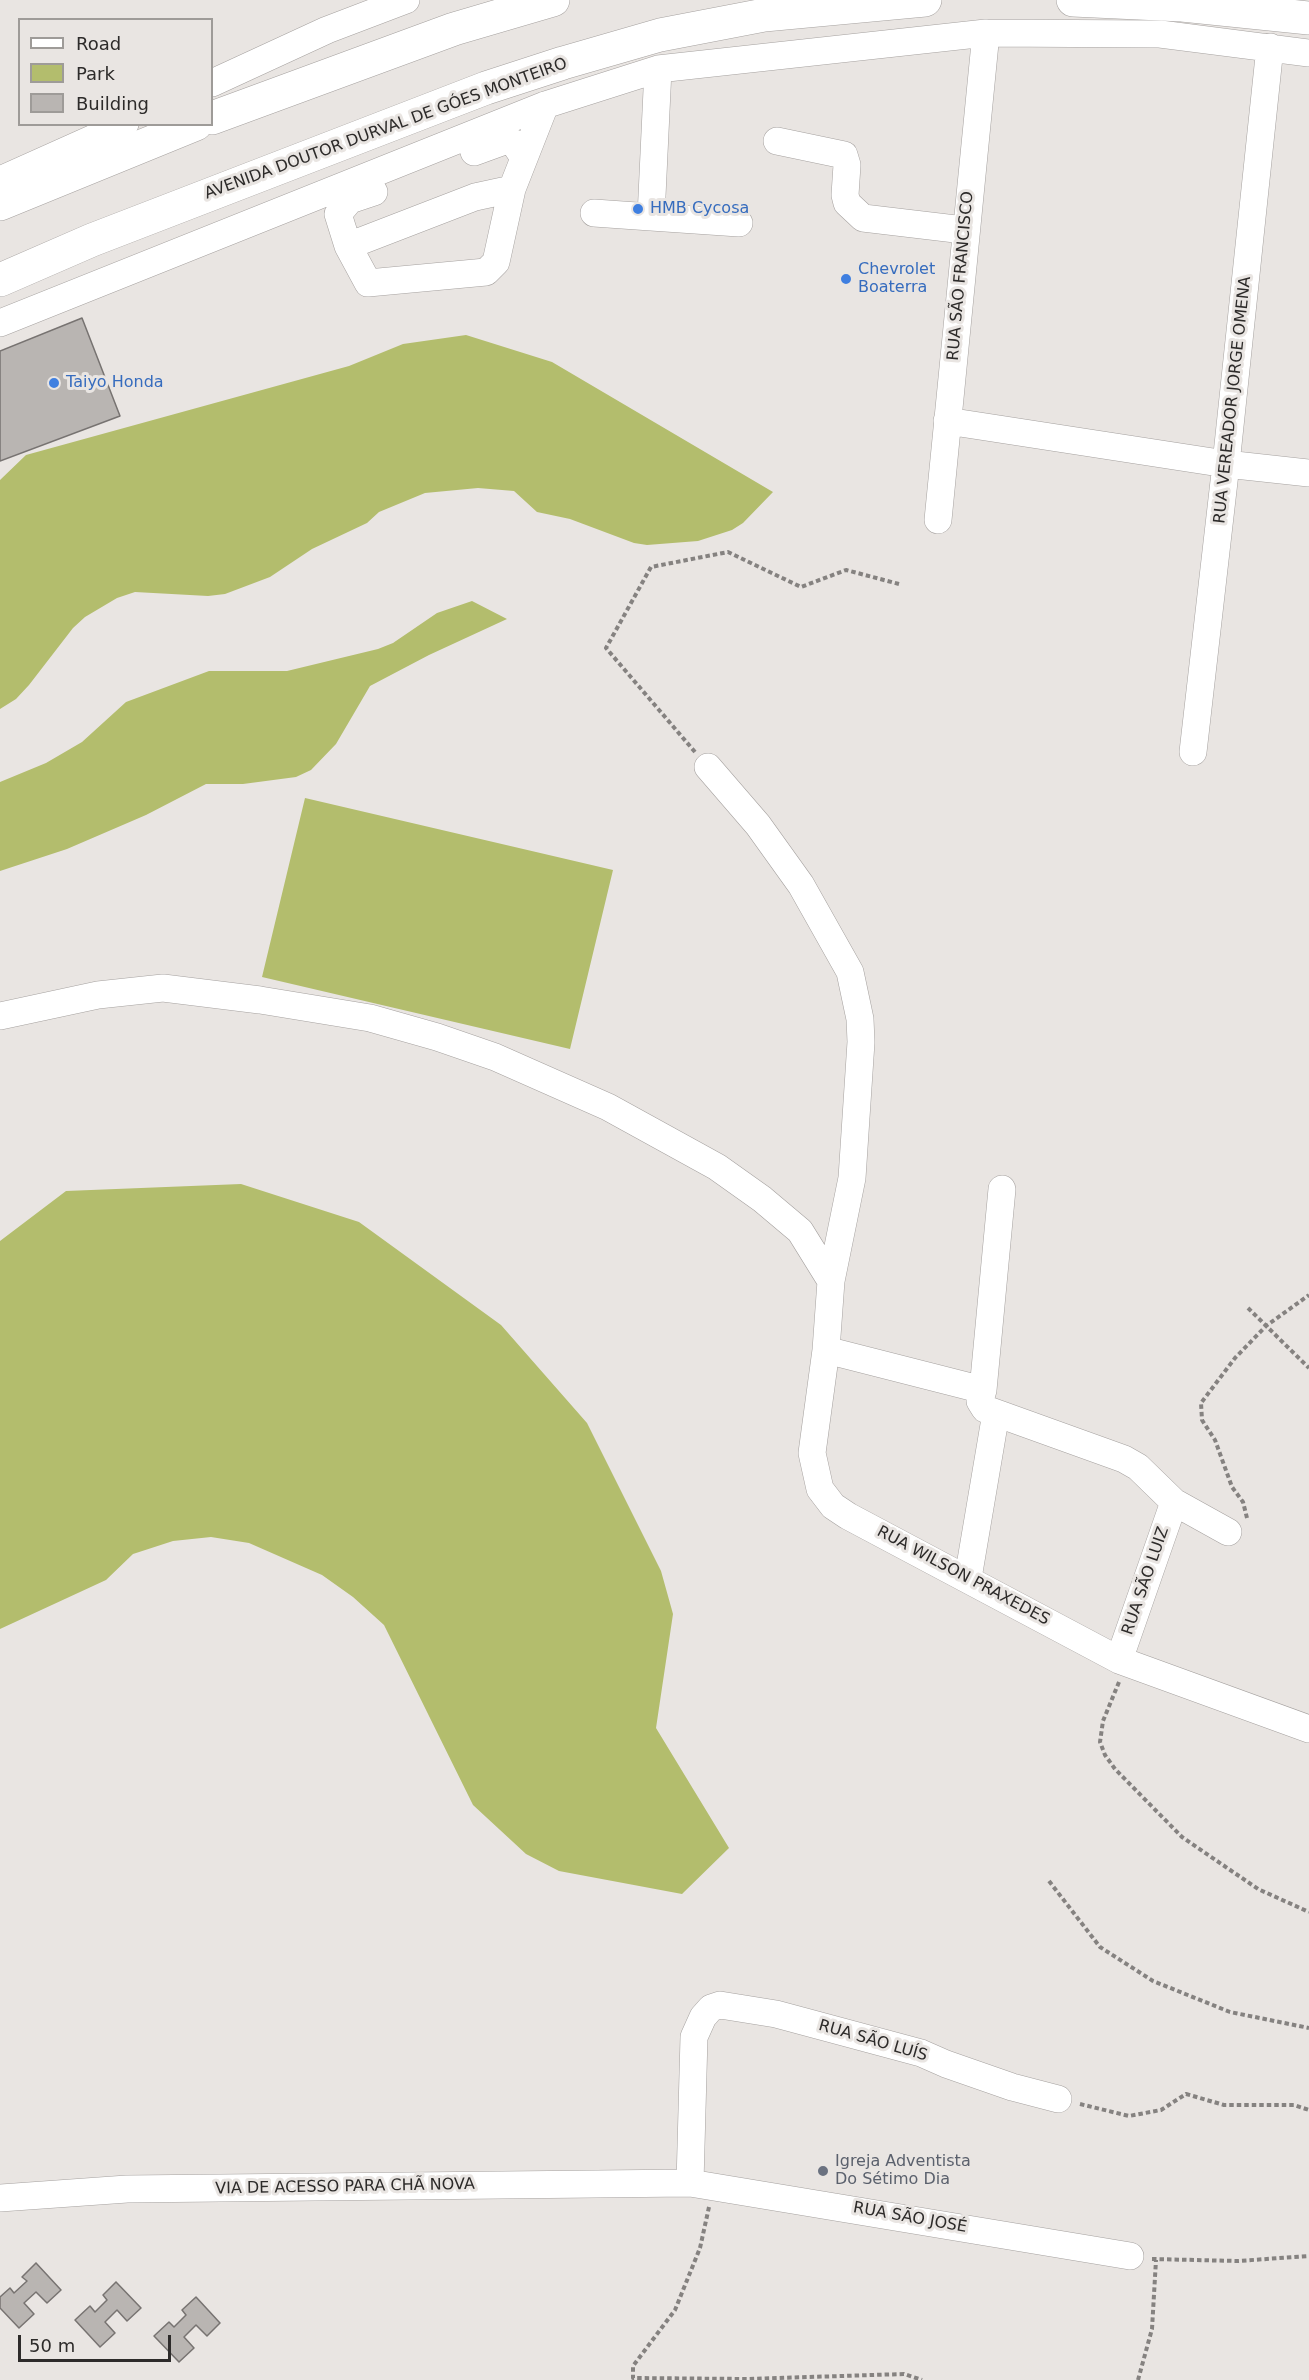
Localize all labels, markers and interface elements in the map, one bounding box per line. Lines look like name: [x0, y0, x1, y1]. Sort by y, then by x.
legend: [18, 18, 213, 126]
text: Road: [76, 33, 121, 54]
street label: AVENIDA DOUTOR DURVAL DE GÓES MONTEIRO: [202, 54, 570, 204]
text: Park: [76, 63, 115, 84]
text: Building: [76, 93, 149, 114]
street label: RUA SÃO FRANCISCO: [944, 190, 978, 362]
place label: HMB Cycosa: [650, 199, 749, 219]
marker: HMB Cycosa: [631, 202, 645, 216]
place label: Chevrolet Boaterra: [858, 260, 935, 298]
marker: Chevrolet Boaterra: [839, 272, 853, 286]
street label: RUA VEREADOR JORGE OMENA: [1210, 275, 1256, 525]
place label: Taiyo Honda: [66, 373, 164, 393]
marker: Taiyo Honda: [47, 376, 61, 390]
street label: RUA WILSON PRAXEDES: [873, 1522, 1053, 1630]
street label: RUA SÃO LUIZ: [1119, 1524, 1173, 1638]
street label: RUA SÃO LUÍS: [816, 2016, 930, 2066]
place label: Igreja Adventista Do Sétimo Dia: [835, 2152, 971, 2190]
marker: Igreja Adventista Do Sétimo Dia: [816, 2164, 830, 2178]
street label: VIA DE ACESSO PARA CHÃ NOVA: [215, 2175, 475, 2199]
street label: RUA SÃO JOSÉ: [852, 2199, 968, 2237]
scale bar: [21, 2323, 174, 2361]
text: 50 m: [29, 2335, 75, 2356]

